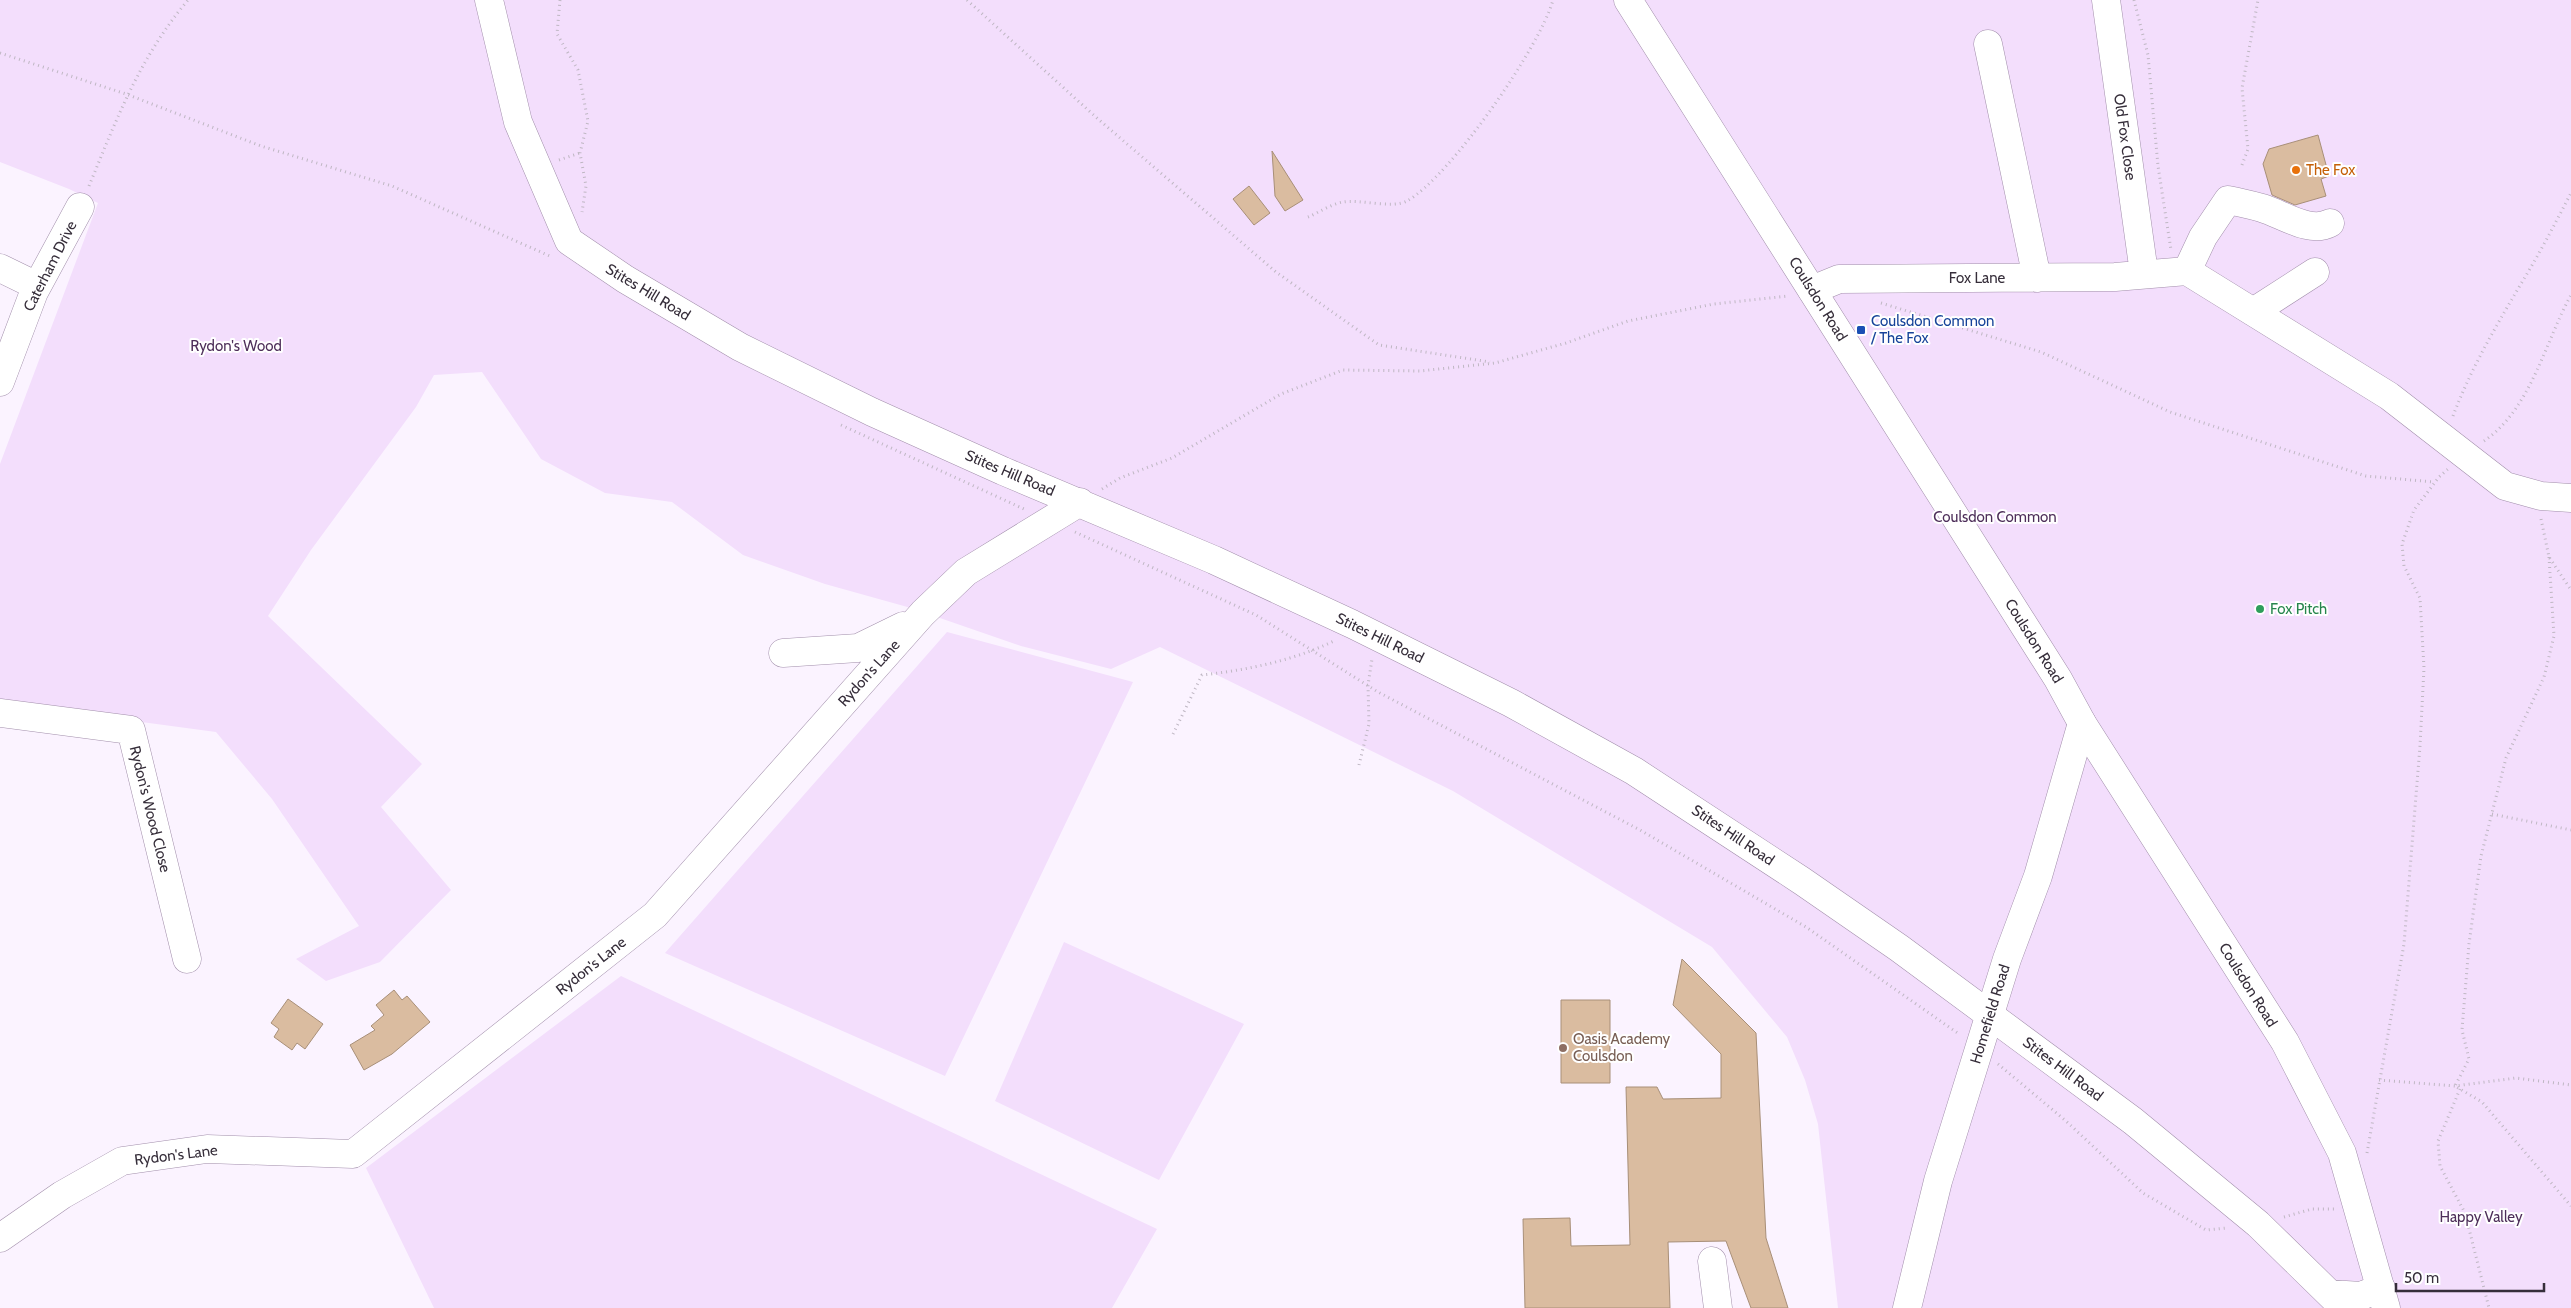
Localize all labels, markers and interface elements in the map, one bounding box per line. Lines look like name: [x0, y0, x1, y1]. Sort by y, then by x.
street label: Old Fox Close: [2110, 93, 2140, 182]
place label: The Fox: [2306, 161, 2355, 179]
marker: The Fox: [2290, 164, 2302, 176]
street label: Caterham Drive: [19, 217, 81, 314]
street label: Coulsdon Road: [1785, 254, 1851, 344]
street label: Stites Hill Road: [602, 260, 694, 324]
street label: Fox Lane: [1949, 269, 2006, 287]
place label: Coulsdon Common / The Fox: [1870, 312, 1994, 347]
marker: Coulsdon Common / The Fox: [1855, 324, 1867, 336]
park label: Rydon's Wood: [190, 337, 282, 355]
street label: Stites Hill Road: [962, 446, 1058, 500]
park label: Coulsdon Common: [1933, 508, 2057, 526]
street label: Coulsdon Road: [2001, 596, 2067, 686]
place label: Fox Pitch: [2270, 600, 2327, 618]
marker: Fox Pitch: [2254, 603, 2266, 615]
street label: Stites Hill Road: [1333, 609, 1427, 667]
street label: Rydon's Lane: [834, 636, 904, 710]
street label: Rydon's Wood Close: [126, 744, 174, 874]
street label: Stites Hill Road: [1688, 801, 1778, 869]
street label: Rydon's Lane: [552, 933, 630, 999]
street label: Coulsdon Road: [2215, 940, 2281, 1030]
street label: Homefield Road: [1966, 962, 2014, 1066]
place label: Oasis Academy Coulsdon: [1573, 1030, 1671, 1065]
street label: Stites Hill Road: [2019, 1033, 2107, 1105]
marker: Oasis Academy Coulsdon: [1557, 1042, 1569, 1054]
street label: Rydon's Lane: [133, 1141, 219, 1169]
park label: Happy Valley: [2439, 1208, 2523, 1226]
scale bar: [2396, 1260, 2544, 1292]
text: 50 m: [2404, 1269, 2439, 1287]

